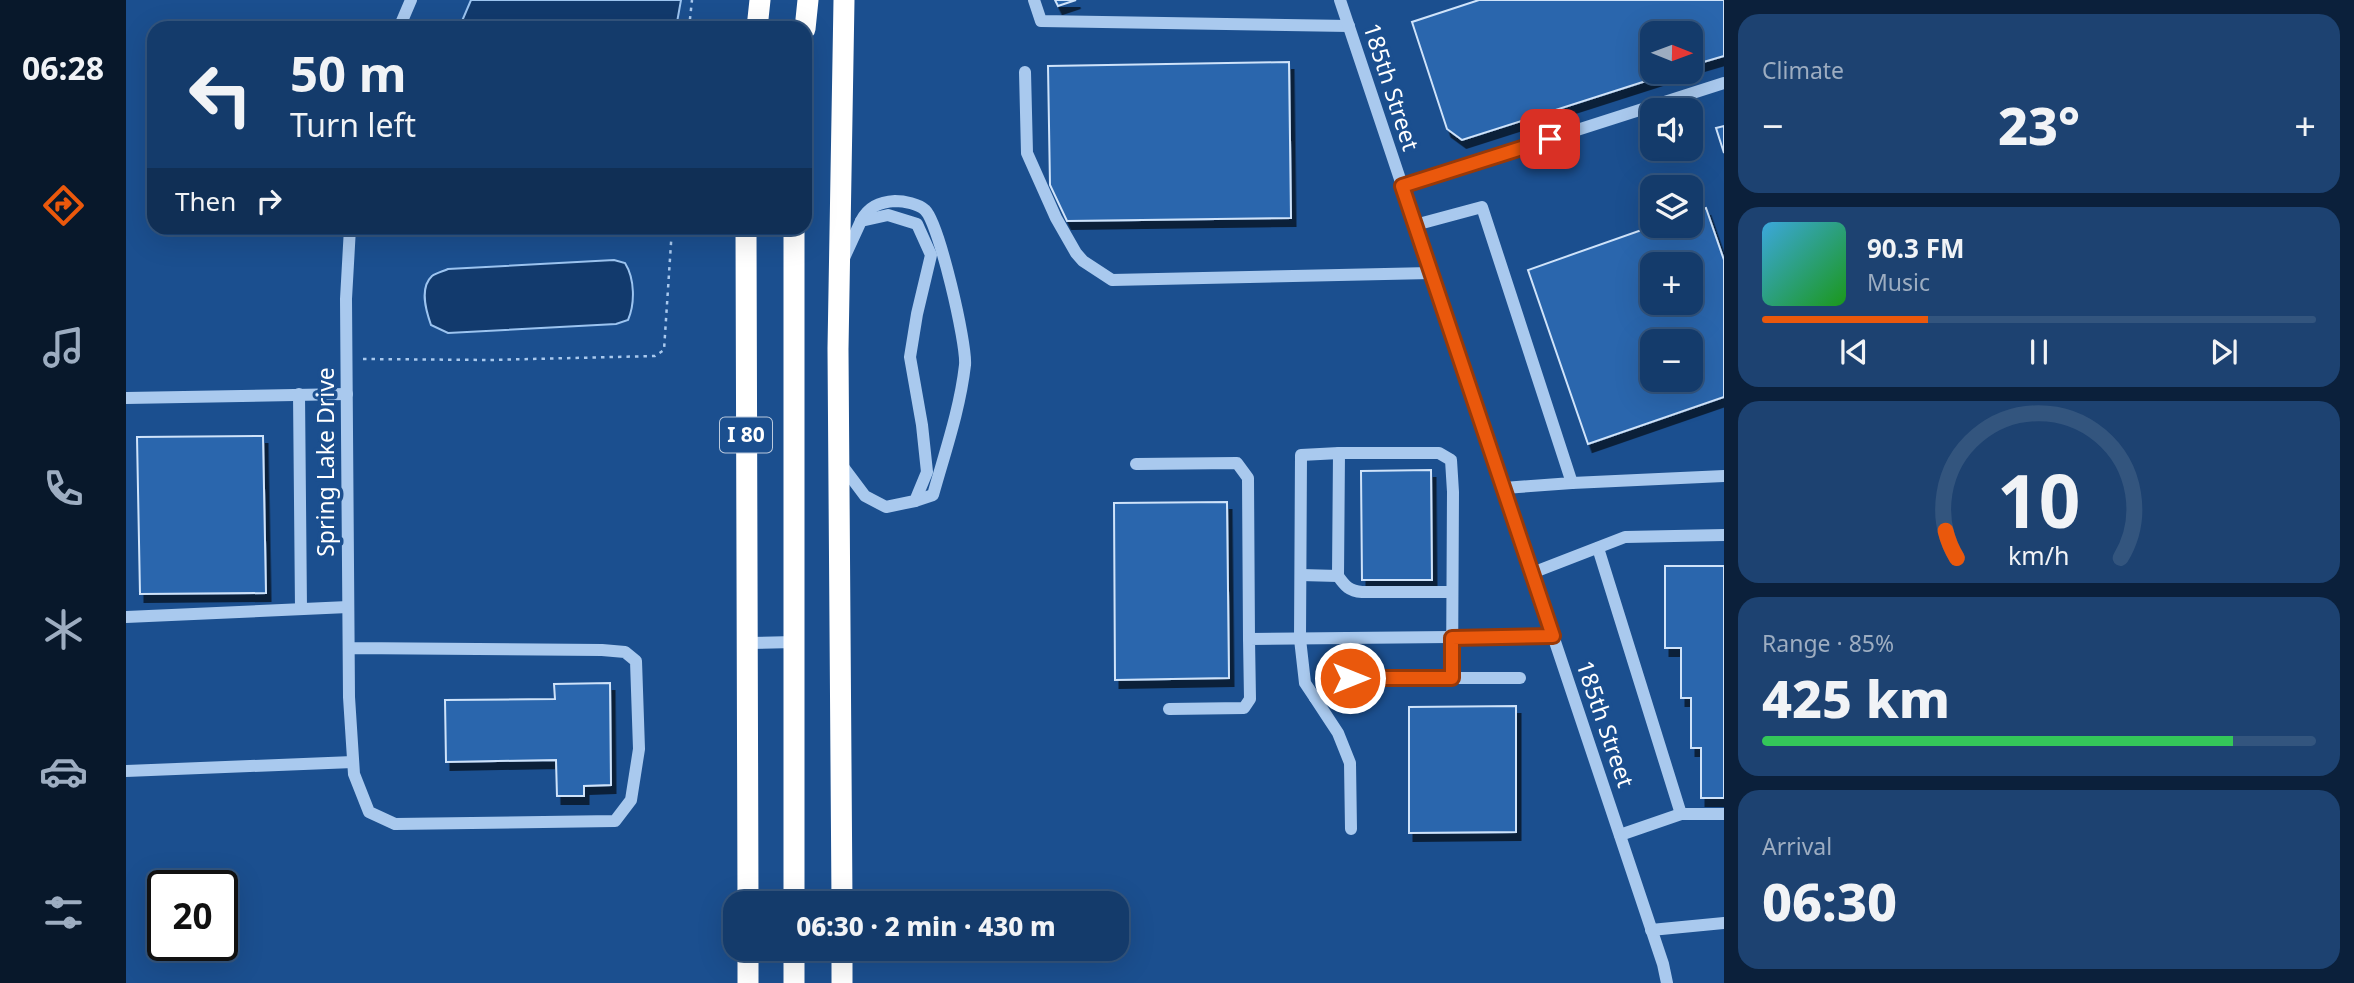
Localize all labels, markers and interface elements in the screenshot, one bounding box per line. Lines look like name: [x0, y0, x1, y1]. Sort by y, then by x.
street label: 185th Street: [1356, 19, 1428, 154]
north arrow: [1640, 21, 1703, 84]
map controls: [1640, 21, 1703, 392]
text: 50 m: [290, 40, 407, 106]
text: 06:28: [22, 46, 104, 89]
icon: left: [175, 49, 266, 140]
text: Climate: [1762, 54, 1844, 86]
text: 23°: [1998, 89, 2080, 160]
button: sound: [1640, 98, 1703, 161]
text: −: [1762, 99, 1784, 151]
text: +: [2294, 99, 2316, 151]
text: Turn left: [290, 103, 416, 146]
pin: [1520, 109, 1580, 169]
icon: arrive: [1531, 120, 1569, 158]
button: layers: [1640, 175, 1703, 238]
icon: directions: [39, 181, 88, 230]
icon: right: [250, 182, 288, 220]
text: Then: [175, 183, 236, 219]
text: 90.3 FM: [1867, 230, 1964, 266]
button: +: [1640, 252, 1703, 315]
text: Music: [1867, 266, 1930, 298]
icon: music: [39, 323, 88, 372]
button: −: [1640, 329, 1703, 392]
icon: previous: [1835, 333, 1873, 371]
icon: pause: [2020, 333, 2058, 371]
icon: next: [2205, 333, 2243, 371]
street label: Spring Lake Drive: [309, 367, 341, 557]
road number: I 80: [720, 418, 772, 452]
text: 10: [1997, 450, 2081, 549]
icon: phone: [39, 464, 88, 513]
text: km/h: [2008, 537, 2070, 571]
icon: climate: [39, 605, 88, 654]
text: Range · 85%: [1762, 627, 1894, 659]
position arrow: [1313, 641, 1387, 715]
street label: 185th Street: [1569, 656, 1643, 791]
text: 425 km: [1762, 662, 1950, 733]
icon: car: [39, 747, 88, 796]
text: Arrival: [1762, 830, 1832, 862]
text: 06:30: [1762, 865, 1897, 936]
speed limit sign: 20: [147, 870, 238, 961]
icon: filters: [39, 888, 88, 937]
text: 06:30 · 2 min · 430 m: [796, 908, 1056, 944]

